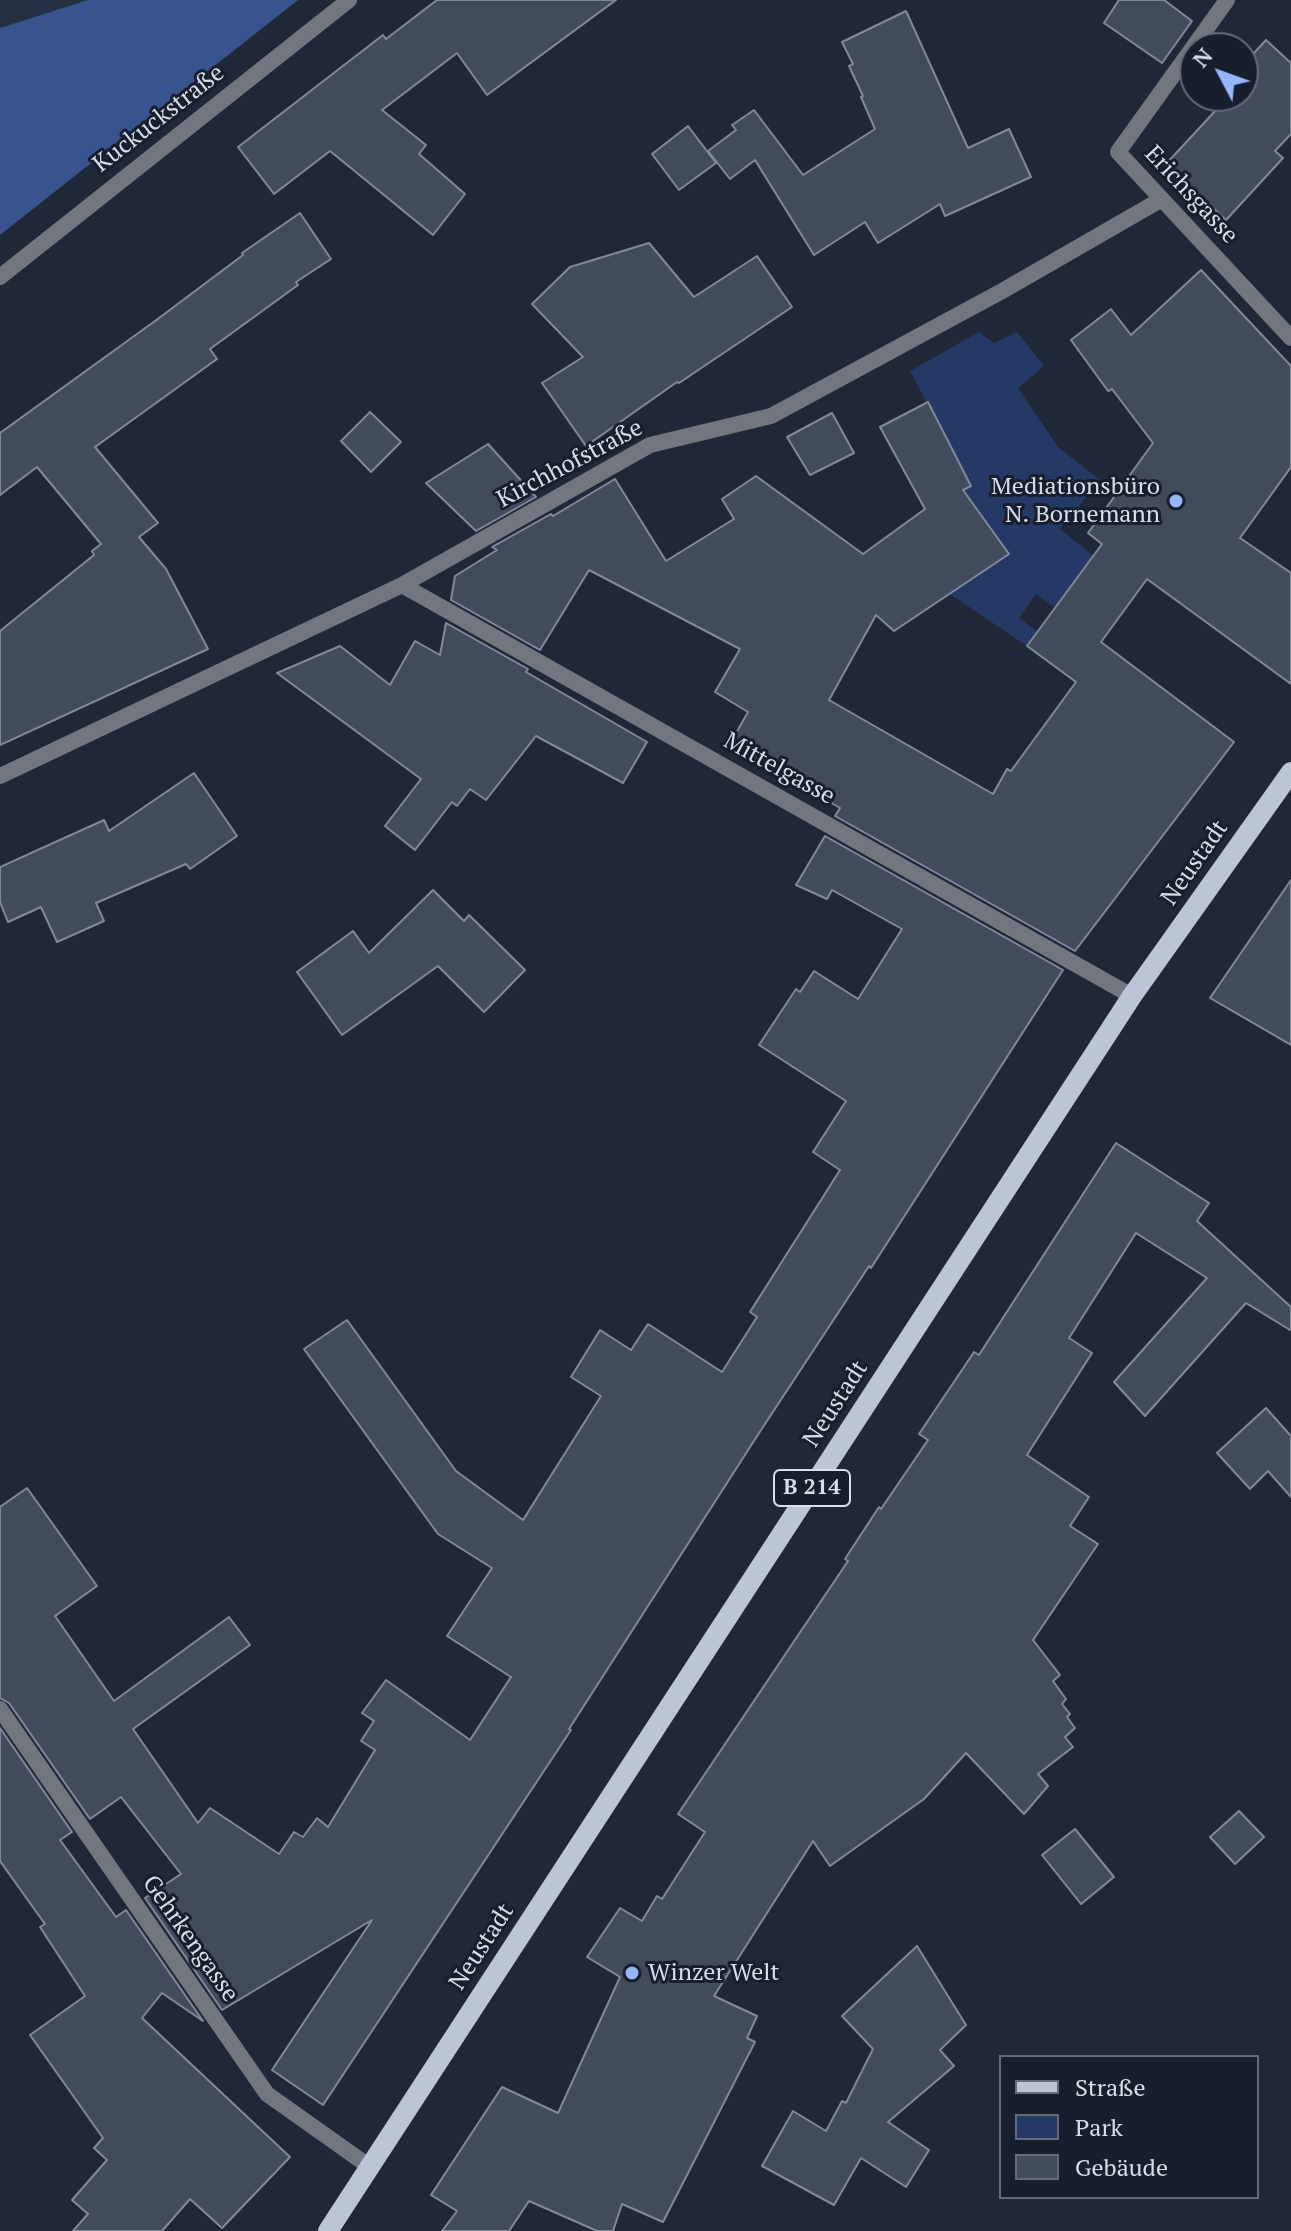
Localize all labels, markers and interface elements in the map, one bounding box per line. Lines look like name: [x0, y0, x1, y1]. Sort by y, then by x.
north arrow: [1179, 32, 1259, 112]
text: N: [1186, 41, 1218, 73]
street label: Kuckuckstraße: [88, 59, 230, 179]
street label: Erichsgasse: [1138, 140, 1244, 250]
street label: Kirchhofstraße: [492, 414, 648, 514]
place label: Mediationsbüro N. Bornemann: [991, 473, 1160, 529]
marker: Mediationsbüro N. Bornemann: [1167, 492, 1185, 510]
street label: Mittelgasse: [718, 727, 840, 811]
street label: Neustadt: [1155, 815, 1235, 911]
street label: Neustadt: [797, 1355, 875, 1453]
road number: B 214: [774, 1470, 850, 1506]
street label: Gehrkengasse: [136, 1870, 244, 2008]
street label: Neustadt: [443, 1898, 521, 1996]
place label: Winzer Welt: [648, 1959, 779, 1987]
marker: Winzer Welt: [623, 1964, 641, 1982]
legend: [999, 2055, 1259, 2199]
text: Straße: [1075, 2071, 1146, 2103]
text: Park: [1075, 2111, 1123, 2143]
text: Gebäude: [1075, 2151, 1168, 2183]

